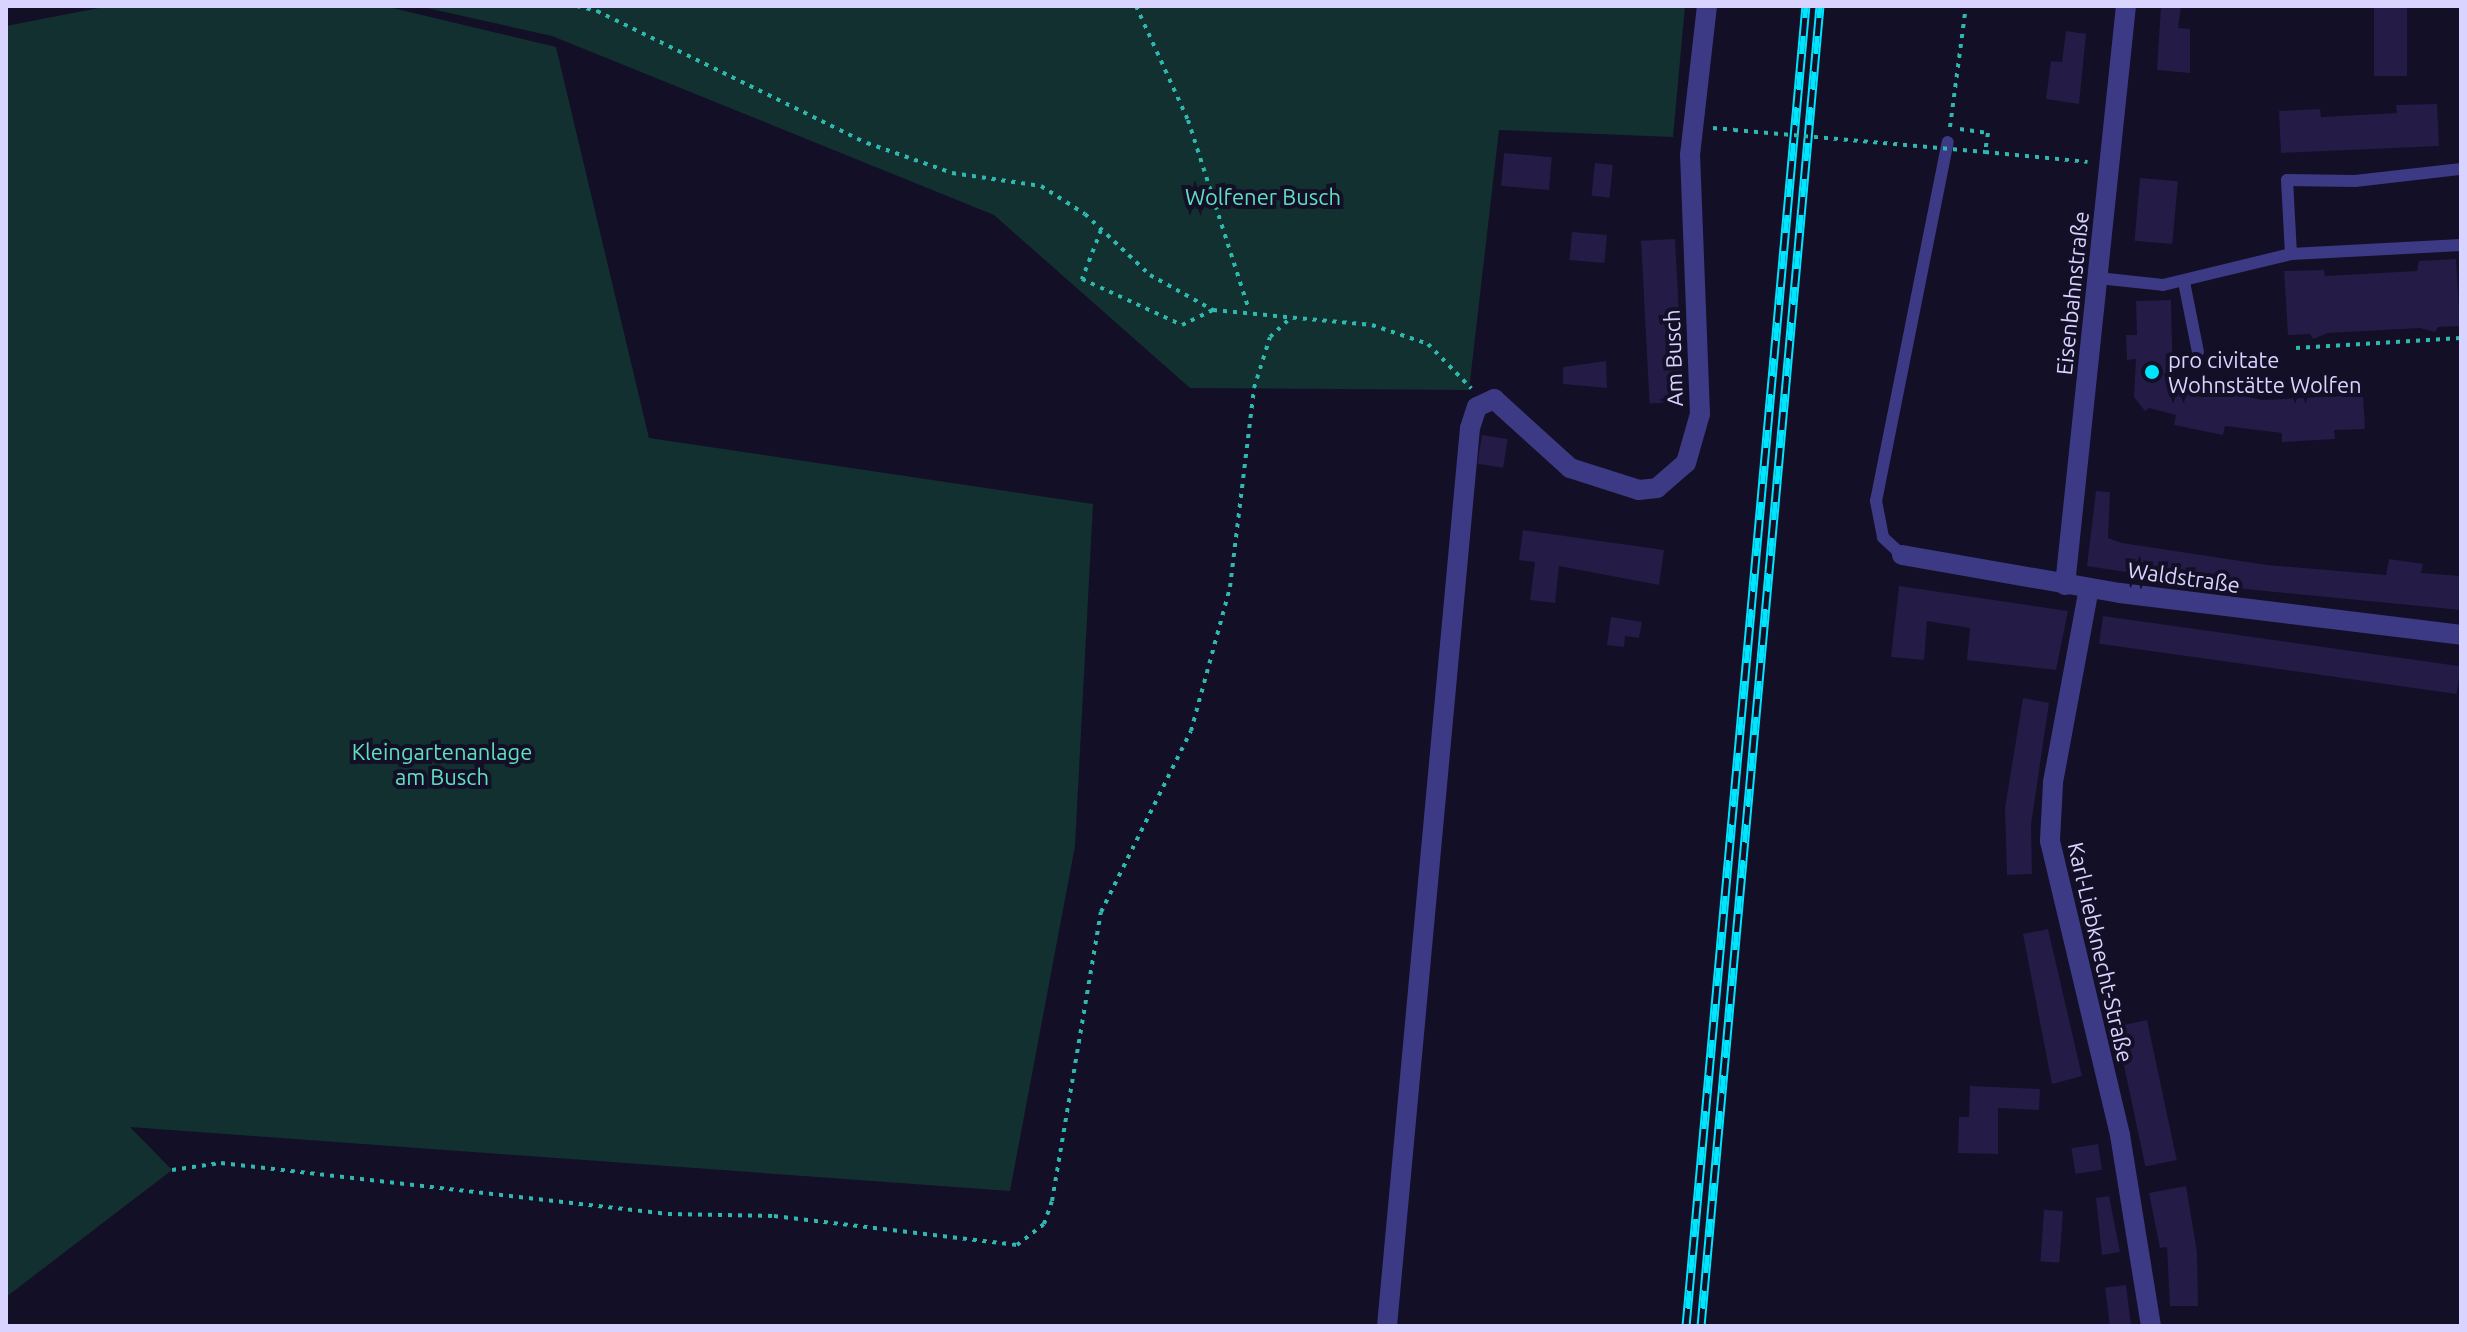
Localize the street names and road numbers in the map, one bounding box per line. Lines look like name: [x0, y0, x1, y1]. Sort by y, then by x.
street label: Eisenbahnstraße: [2050, 210, 2094, 376]
street label: Am Busch: [1658, 309, 1688, 407]
street label: Waldstraße: [2126, 556, 2242, 598]
street label: Karl-Liebknecht-Straße: [2063, 839, 2139, 1065]

